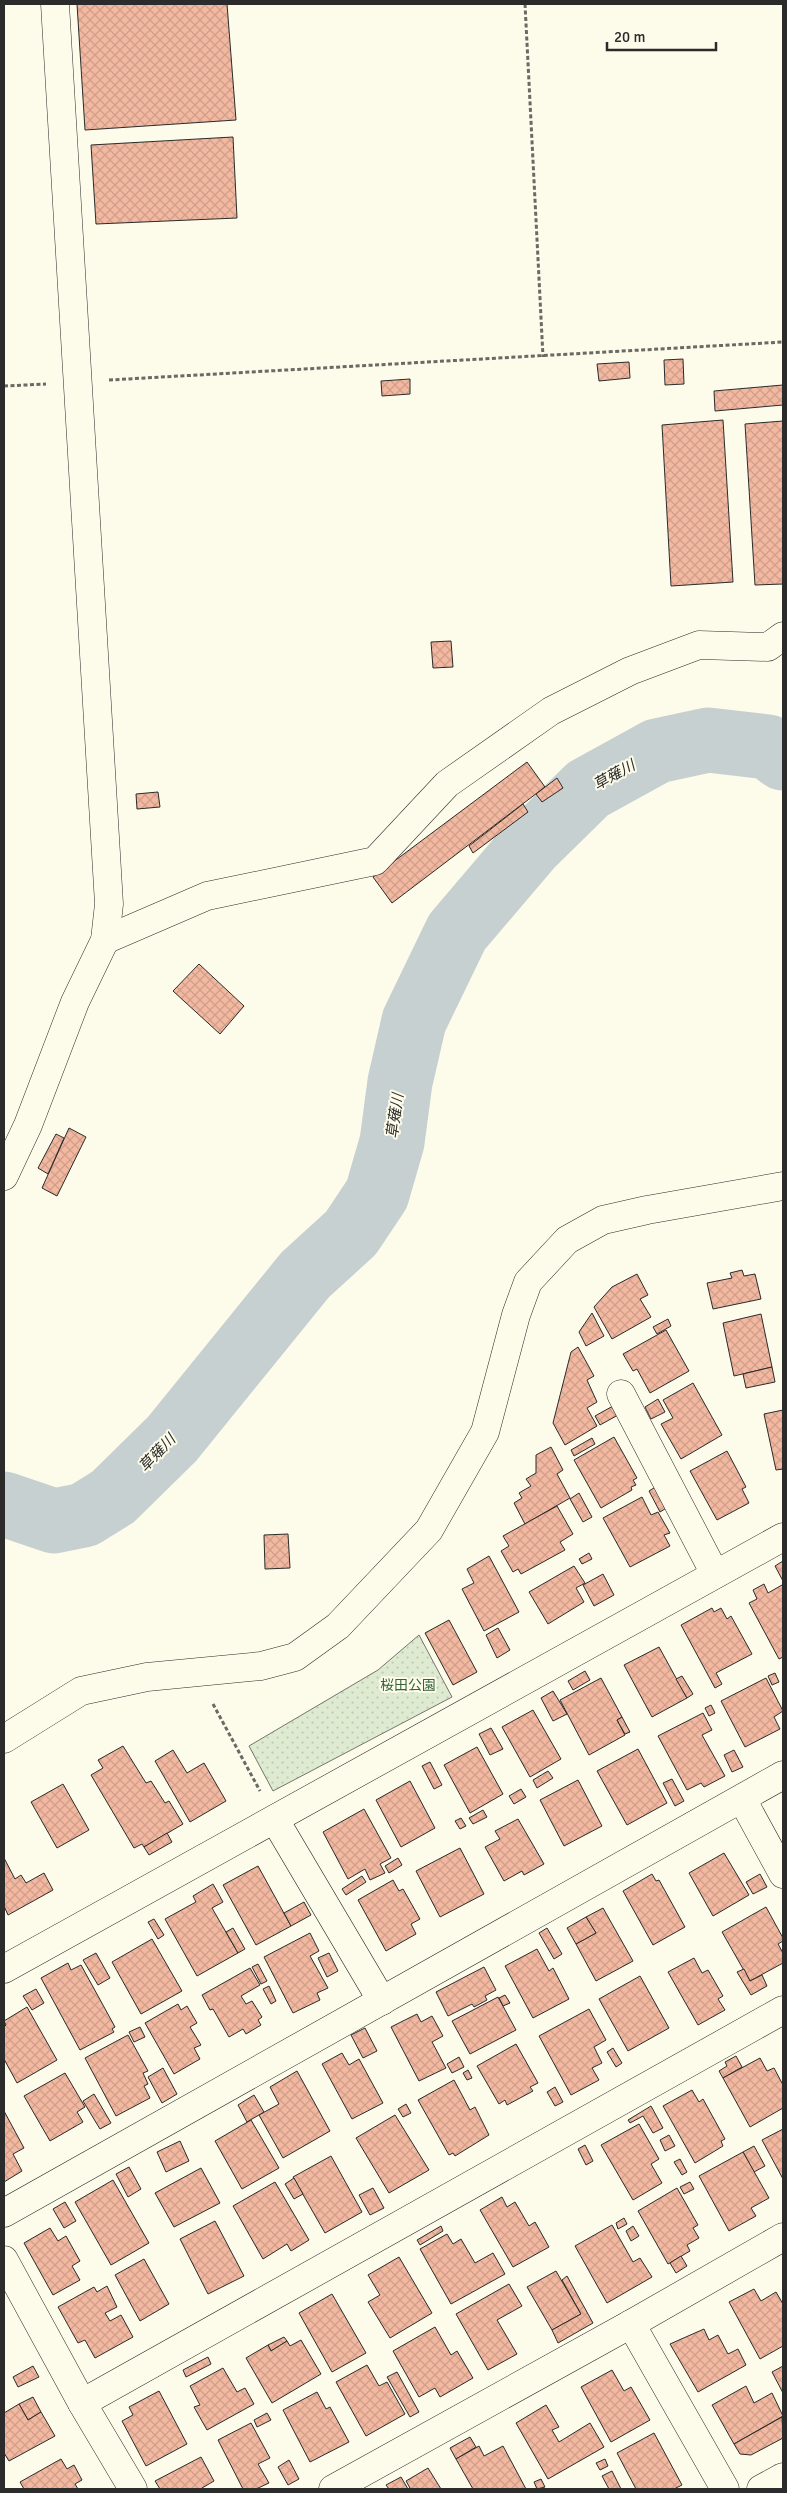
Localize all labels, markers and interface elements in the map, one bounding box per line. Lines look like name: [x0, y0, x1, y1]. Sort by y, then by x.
scale bar: [607, 20, 716, 52]
text: 20 m: [614, 28, 645, 46]
water label: 草薙川: [590, 755, 640, 794]
water label: 草薙川: [383, 1090, 407, 1140]
water label: 草薙川: [135, 1429, 180, 1475]
park label: 桜田公園: [380, 1677, 436, 1694]

